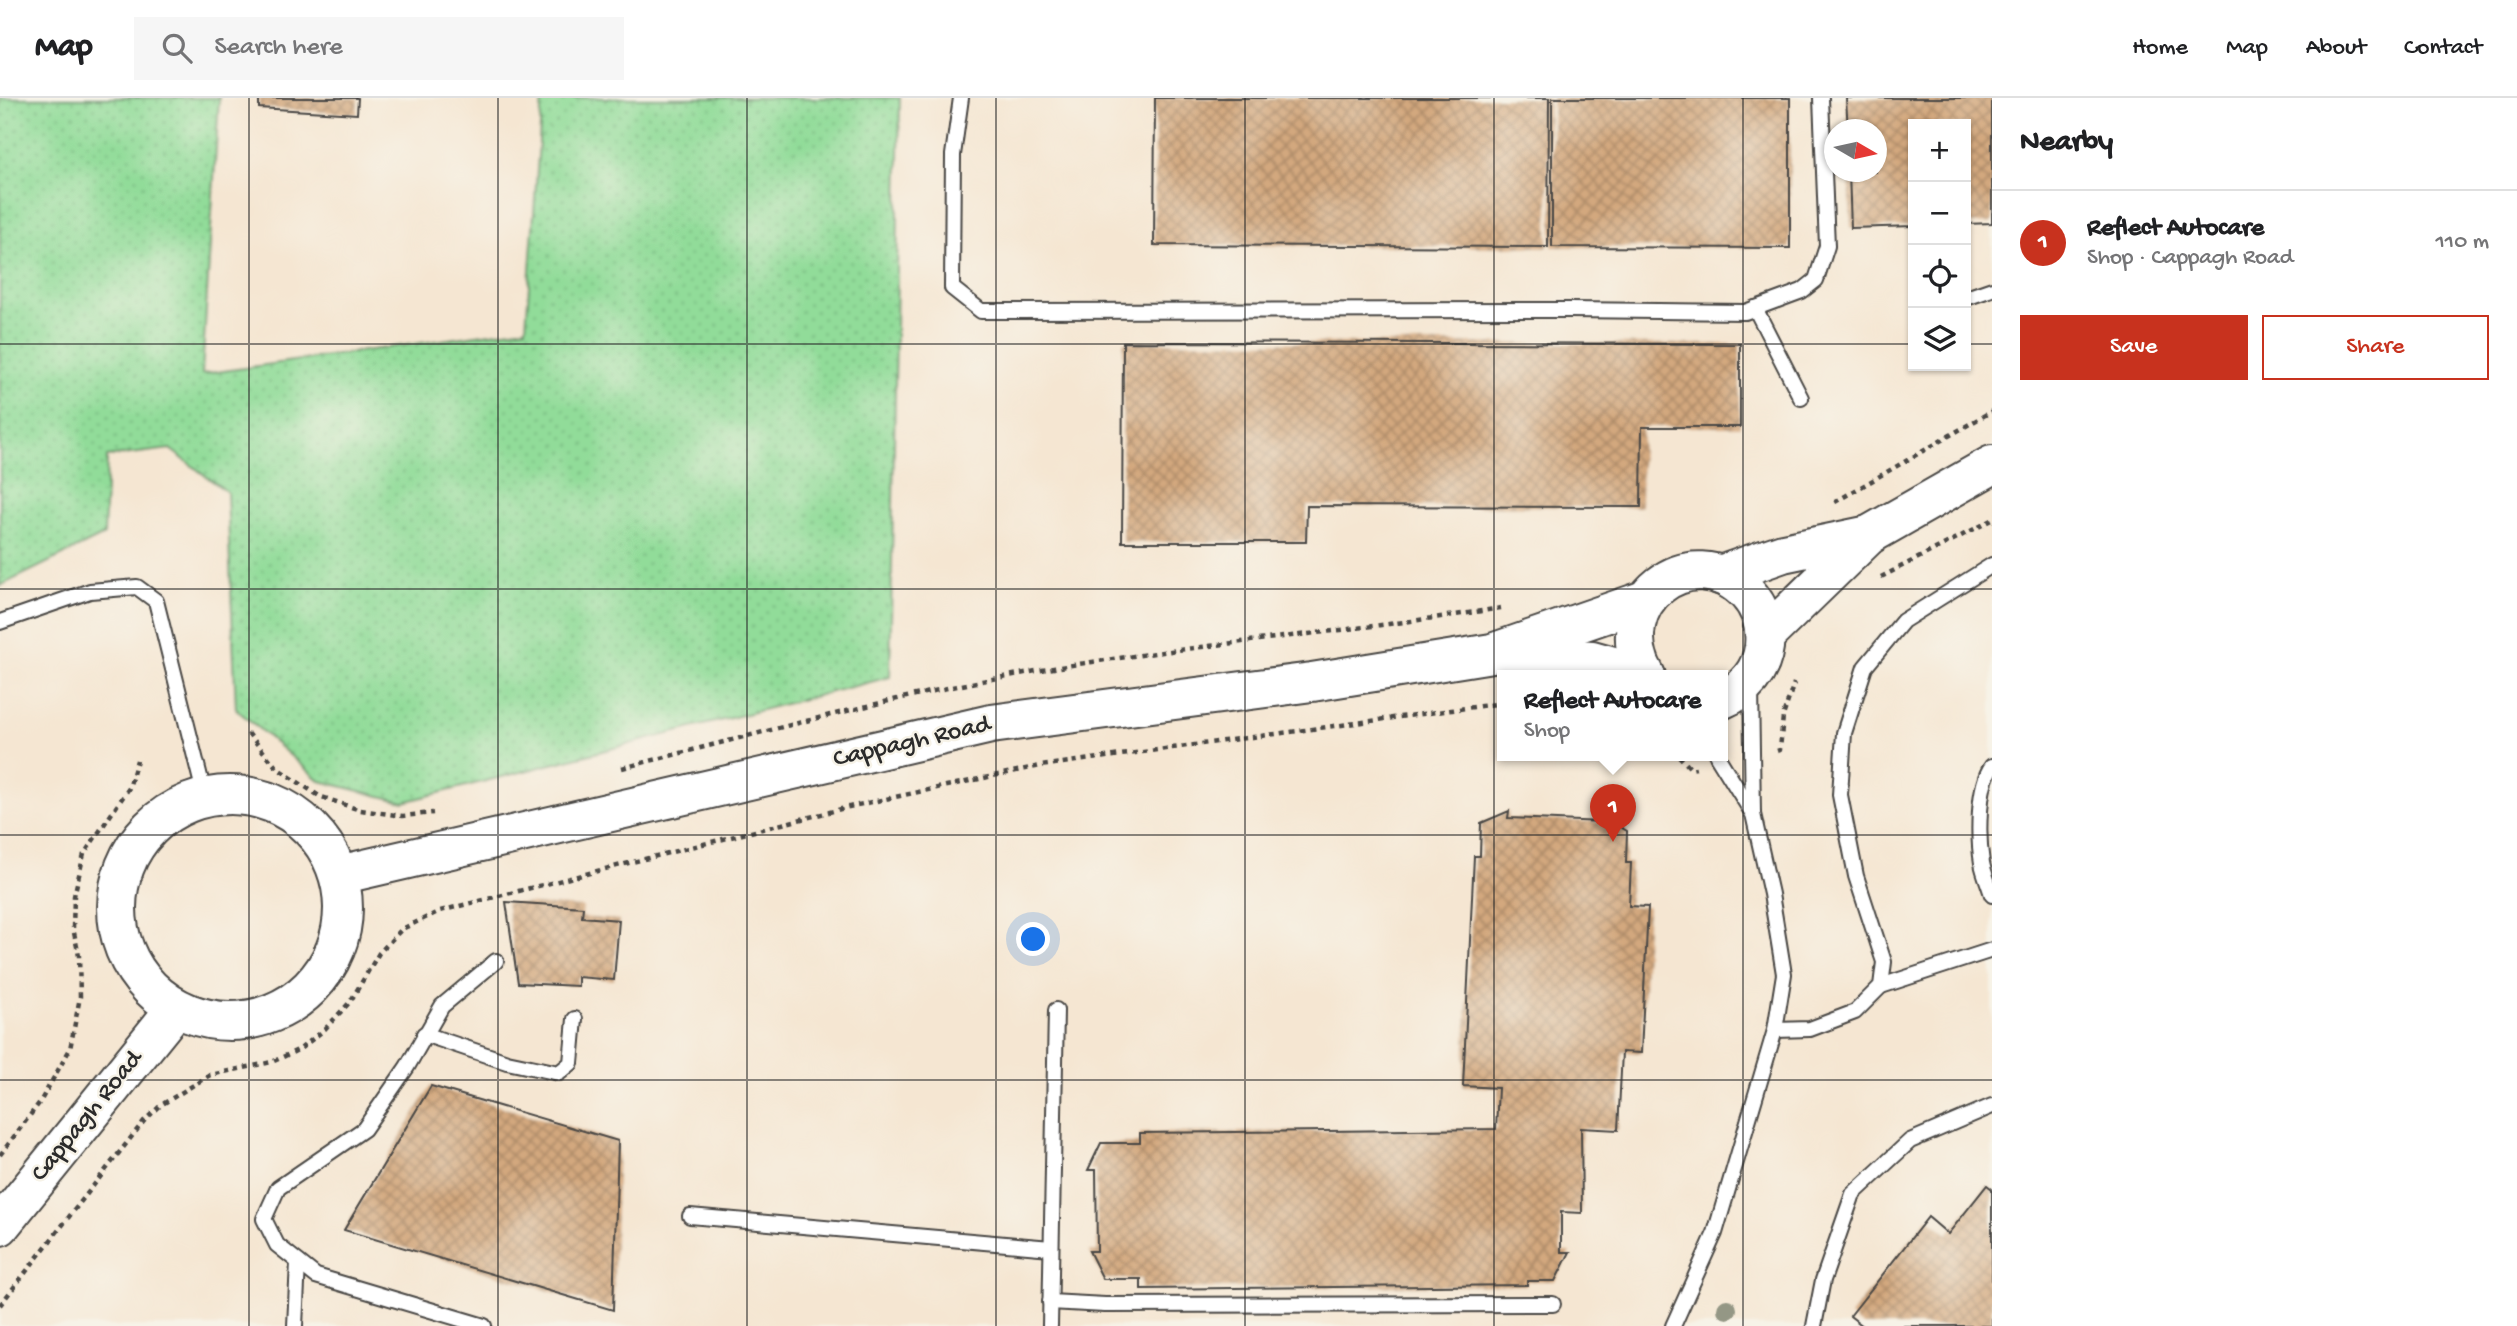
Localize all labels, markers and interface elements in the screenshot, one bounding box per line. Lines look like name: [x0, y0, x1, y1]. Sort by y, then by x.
search box: [134, 17, 624, 80]
text: Map: [35, 29, 92, 67]
icon: search: [158, 29, 196, 67]
text: Search here: [214, 33, 343, 64]
text: Home: [2132, 34, 2188, 63]
text: Map: [2226, 34, 2268, 63]
text: About: [2306, 34, 2366, 63]
text: Contact: [2404, 34, 2482, 63]
north arrow: [1824, 119, 1887, 182]
map controls: [1908, 119, 1971, 371]
button: +: [1908, 119, 1971, 182]
text: Nearby: [2020, 126, 2113, 161]
button: −: [1908, 182, 1971, 245]
text: Reflect Autocare: [2087, 214, 2264, 245]
text: 1: [2038, 229, 2048, 256]
text: 110 m: [2436, 229, 2489, 256]
button: locate: [1908, 245, 1971, 308]
text: Shop · Cappagh Road: [2087, 245, 2293, 272]
button: layers: [1908, 308, 1971, 371]
button: Save: [2020, 315, 2248, 380]
button: Share: [2262, 315, 2489, 380]
popup: [1497, 670, 1728, 761]
text: Reflect Autocare: [1524, 687, 1701, 718]
street label: Cappagh Road: [830, 709, 995, 776]
text: Shop: [1524, 718, 1570, 745]
pin: 1: [1590, 784, 1636, 842]
your location: [1016, 922, 1050, 956]
street label: Cappagh Road: [26, 1044, 152, 1189]

